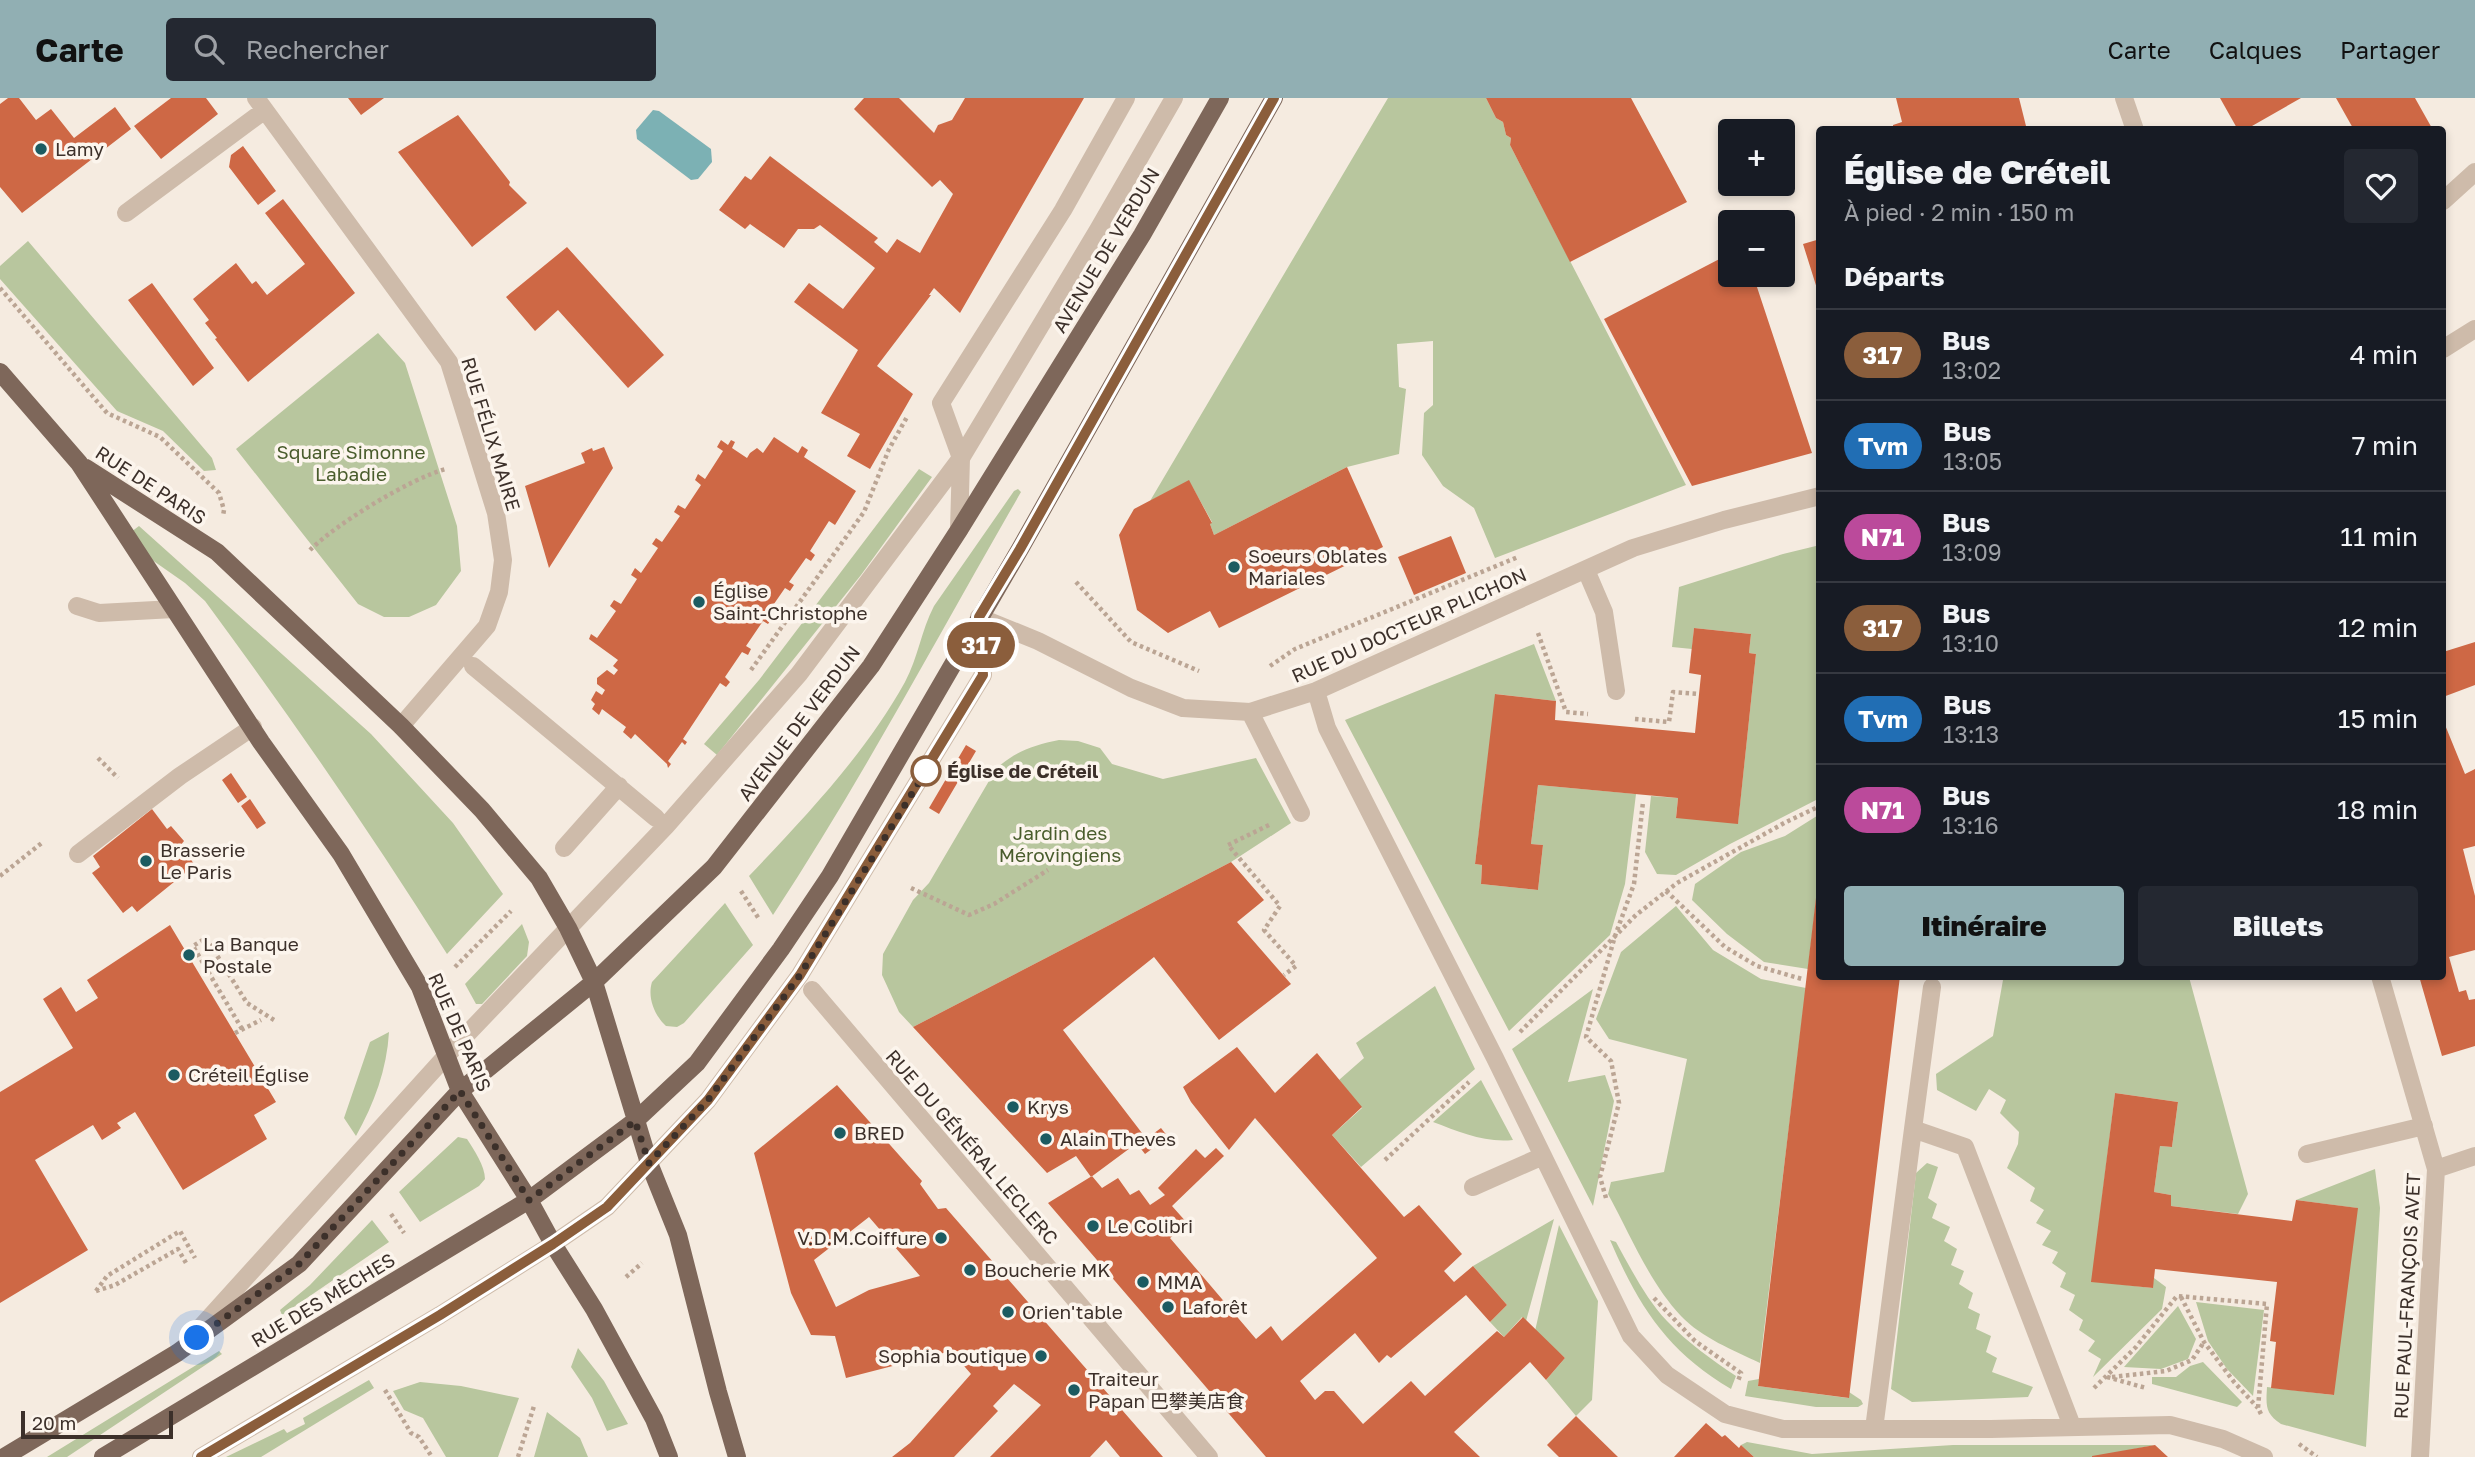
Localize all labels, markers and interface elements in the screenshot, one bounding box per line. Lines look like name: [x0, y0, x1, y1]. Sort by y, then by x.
search box: [166, 18, 656, 81]
text: Carte: [35, 30, 124, 69]
icon: search: [190, 30, 228, 68]
text: Rechercher: [246, 34, 389, 65]
text: Carte: [2107, 35, 2171, 64]
text: Calques: [2209, 35, 2302, 64]
text: Partager: [2340, 35, 2440, 64]
map controls: [1718, 119, 1795, 287]
button: +: [1718, 119, 1795, 196]
place label: Lamy: [55, 137, 104, 160]
marker: Lamy: [33, 141, 49, 157]
button: heart: [2344, 149, 2418, 223]
text: Église de Créteil: [1844, 152, 2110, 191]
street label: AVENUE DE VERDUN: [1047, 163, 1164, 336]
text: À pied · 2 min · 150 m: [1844, 198, 2074, 226]
button: −: [1718, 210, 1795, 287]
text: Départs: [1844, 261, 1945, 292]
text: Bus: [1942, 325, 1990, 356]
text: 4 min: [2350, 339, 2418, 370]
text: 317: [1862, 340, 1903, 369]
street label: RUE FÉLIX MAIRE: [457, 354, 526, 513]
text: 13:02: [1942, 356, 2001, 384]
text: Bus: [1943, 416, 1991, 447]
text: 7 min: [2352, 430, 2418, 461]
text: Tvm: [1858, 431, 1908, 460]
street label: RUE DE PARIS: [92, 440, 211, 529]
park label: Square Simonne Labadie: [277, 440, 425, 485]
text: 13:05: [1943, 447, 2002, 475]
text: Bus: [1942, 507, 1990, 538]
text: 11 min: [2340, 521, 2418, 552]
text: N71: [1861, 522, 1904, 551]
text: 13:09: [1942, 538, 2002, 566]
place label: Soeurs Oblates Mariales: [1248, 544, 1387, 589]
marker: Soeurs Oblates Mariales: [1226, 559, 1242, 575]
street label: RUE DU DOCTEUR PLICHON: [1288, 562, 1530, 687]
place label: Église Saint-Christophe: [713, 579, 868, 624]
marker: Église Saint-Christophe: [691, 594, 707, 610]
text: Bus: [1942, 598, 1990, 629]
text: 12 min: [2338, 612, 2418, 643]
text: 317: [1862, 613, 1903, 642]
line badge: 317: [941, 622, 1021, 668]
text: 13:10: [1942, 629, 1999, 657]
text: 317: [961, 630, 1001, 659]
street label: AVENUE DE VERDUN: [733, 641, 865, 805]
text: Bus: [1943, 689, 1991, 720]
text: 15 min: [2338, 703, 2418, 734]
text: Tvm: [1858, 704, 1908, 733]
text: 13:13: [1943, 720, 1999, 748]
marker: Église de Créteil: [911, 756, 941, 786]
place label: Église de Créteil: [947, 759, 1098, 782]
text: Bus: [1942, 780, 1990, 811]
text: 18 min: [2337, 794, 2418, 825]
text: N71: [1861, 795, 1904, 824]
text: 13:16: [1942, 811, 1999, 839]
park label: Jardin des Mérovingiens: [999, 821, 1121, 866]
place label: Brasserie Le Paris: [160, 838, 245, 883]
marker: Brasserie Le Paris: [138, 853, 154, 869]
button: Itinéraire: [1844, 886, 2124, 966]
button: Billets: [2138, 886, 2418, 966]
place label: La Banque Postale: [203, 932, 299, 977]
marker: La Banque Postale: [181, 947, 197, 963]
street label: RUE DE PARIS: [424, 969, 497, 1095]
street label: RUE DU GÉNÉRAL LECLERC: [881, 1045, 1063, 1249]
place label: Créteil Église: [188, 1063, 309, 1086]
marker: Créteil Église: [166, 1067, 182, 1083]
place label: Krys: [1027, 1095, 1069, 1118]
marker: Krys: [1005, 1099, 1021, 1115]
place label: BRED: [854, 1121, 905, 1144]
marker: BRED: [832, 1125, 848, 1141]
place label: Alain Theves: [1060, 1127, 1176, 1150]
marker: Alain Theves: [1038, 1131, 1054, 1147]
street label: RUE PAUL-FRANÇOIS AVET: [2389, 1172, 2424, 1420]
place label: Le Colibri: [1107, 1214, 1193, 1237]
marker: Le Colibri: [1085, 1218, 1101, 1234]
place label: V.D.M.Coiffure: [797, 1226, 927, 1249]
marker: V.D.M.Coiffure: [933, 1230, 949, 1246]
street label: RUE DES MÈCHES: [247, 1248, 399, 1352]
place label: Boucherie MK: [984, 1258, 1110, 1281]
marker: Boucherie MK: [962, 1262, 978, 1278]
place label: MMA: [1157, 1270, 1203, 1293]
marker: MMA: [1135, 1274, 1151, 1290]
place label: Laforêt: [1182, 1295, 1248, 1318]
marker: Laforêt: [1160, 1299, 1176, 1315]
place label: Orien'table: [1022, 1300, 1123, 1323]
marker: Orien'table: [1000, 1304, 1016, 1320]
your location: [179, 1320, 214, 1355]
place label: Sophia boutique: [878, 1344, 1027, 1367]
marker: Sophia boutique: [1033, 1348, 1049, 1364]
place label: Traiteur Papan 巴攀美店食: [1088, 1367, 1245, 1412]
marker: Traiteur Papan 巴攀美店食: [1066, 1382, 1082, 1398]
scale bar: [21, 1408, 173, 1440]
text: 20 m: [32, 1411, 76, 1434]

